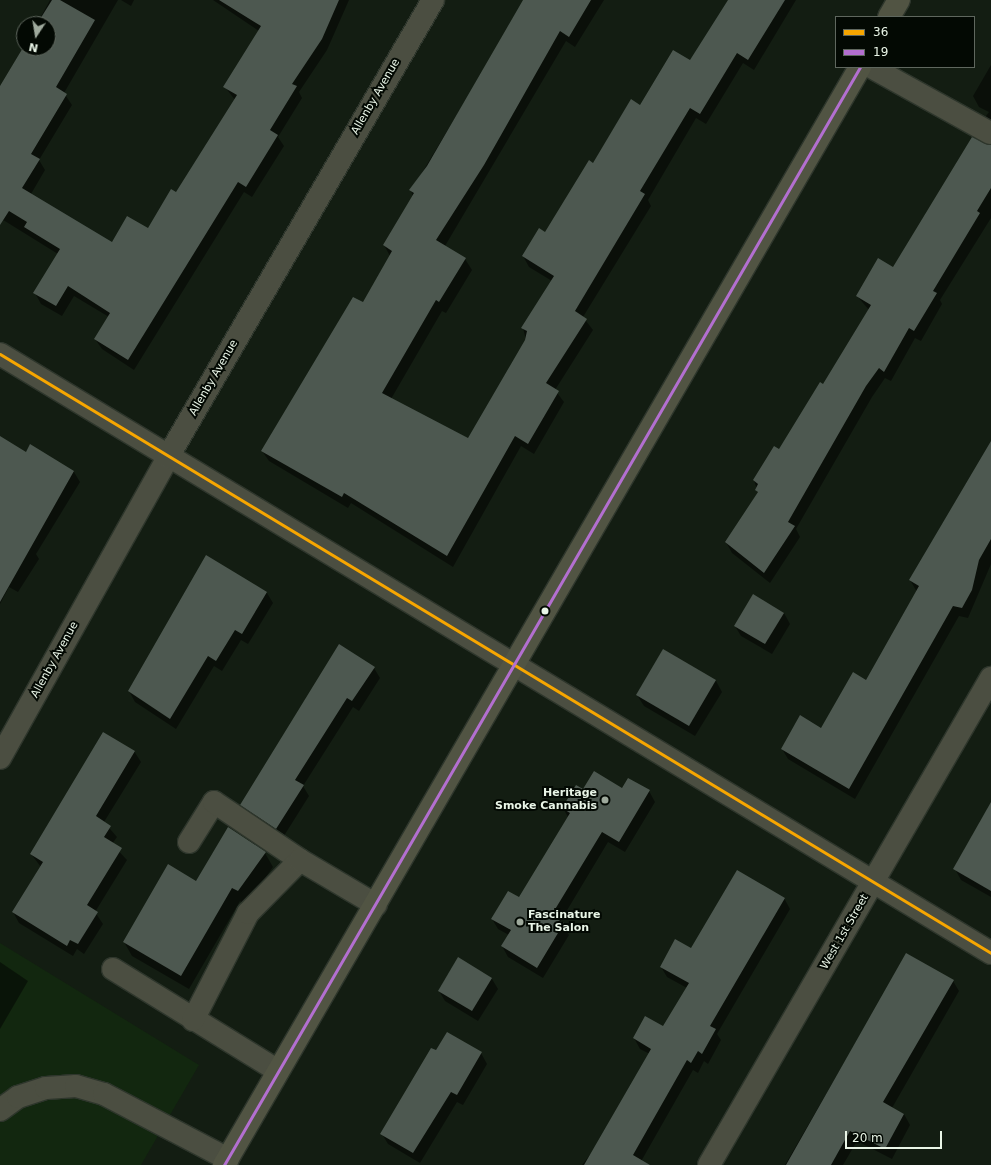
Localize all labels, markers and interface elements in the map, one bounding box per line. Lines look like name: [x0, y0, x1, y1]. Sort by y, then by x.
north arrow: [16, 16, 56, 56]
legend: [835, 16, 975, 68]
text: 36: [873, 25, 888, 39]
text: N: [28, 40, 39, 55]
text: 19: [873, 45, 888, 59]
street label: Allenby Avenue: [349, 57, 403, 137]
street label: Allenby Avenue: [187, 338, 241, 418]
unlabelled marker: [540, 606, 550, 616]
street label: Allenby Avenue: [29, 620, 81, 700]
place label: Heritage Smoke Cannabis: [495, 787, 597, 813]
marker: Heritage Smoke Cannabis: [600, 795, 610, 805]
street label: West 1st Street: [818, 892, 872, 972]
place label: Fascinature The Salon: [528, 909, 600, 935]
marker: Fascinature The Salon: [515, 917, 525, 927]
scale bar: [847, 1123, 944, 1149]
text: 20 m: [852, 1131, 883, 1145]

